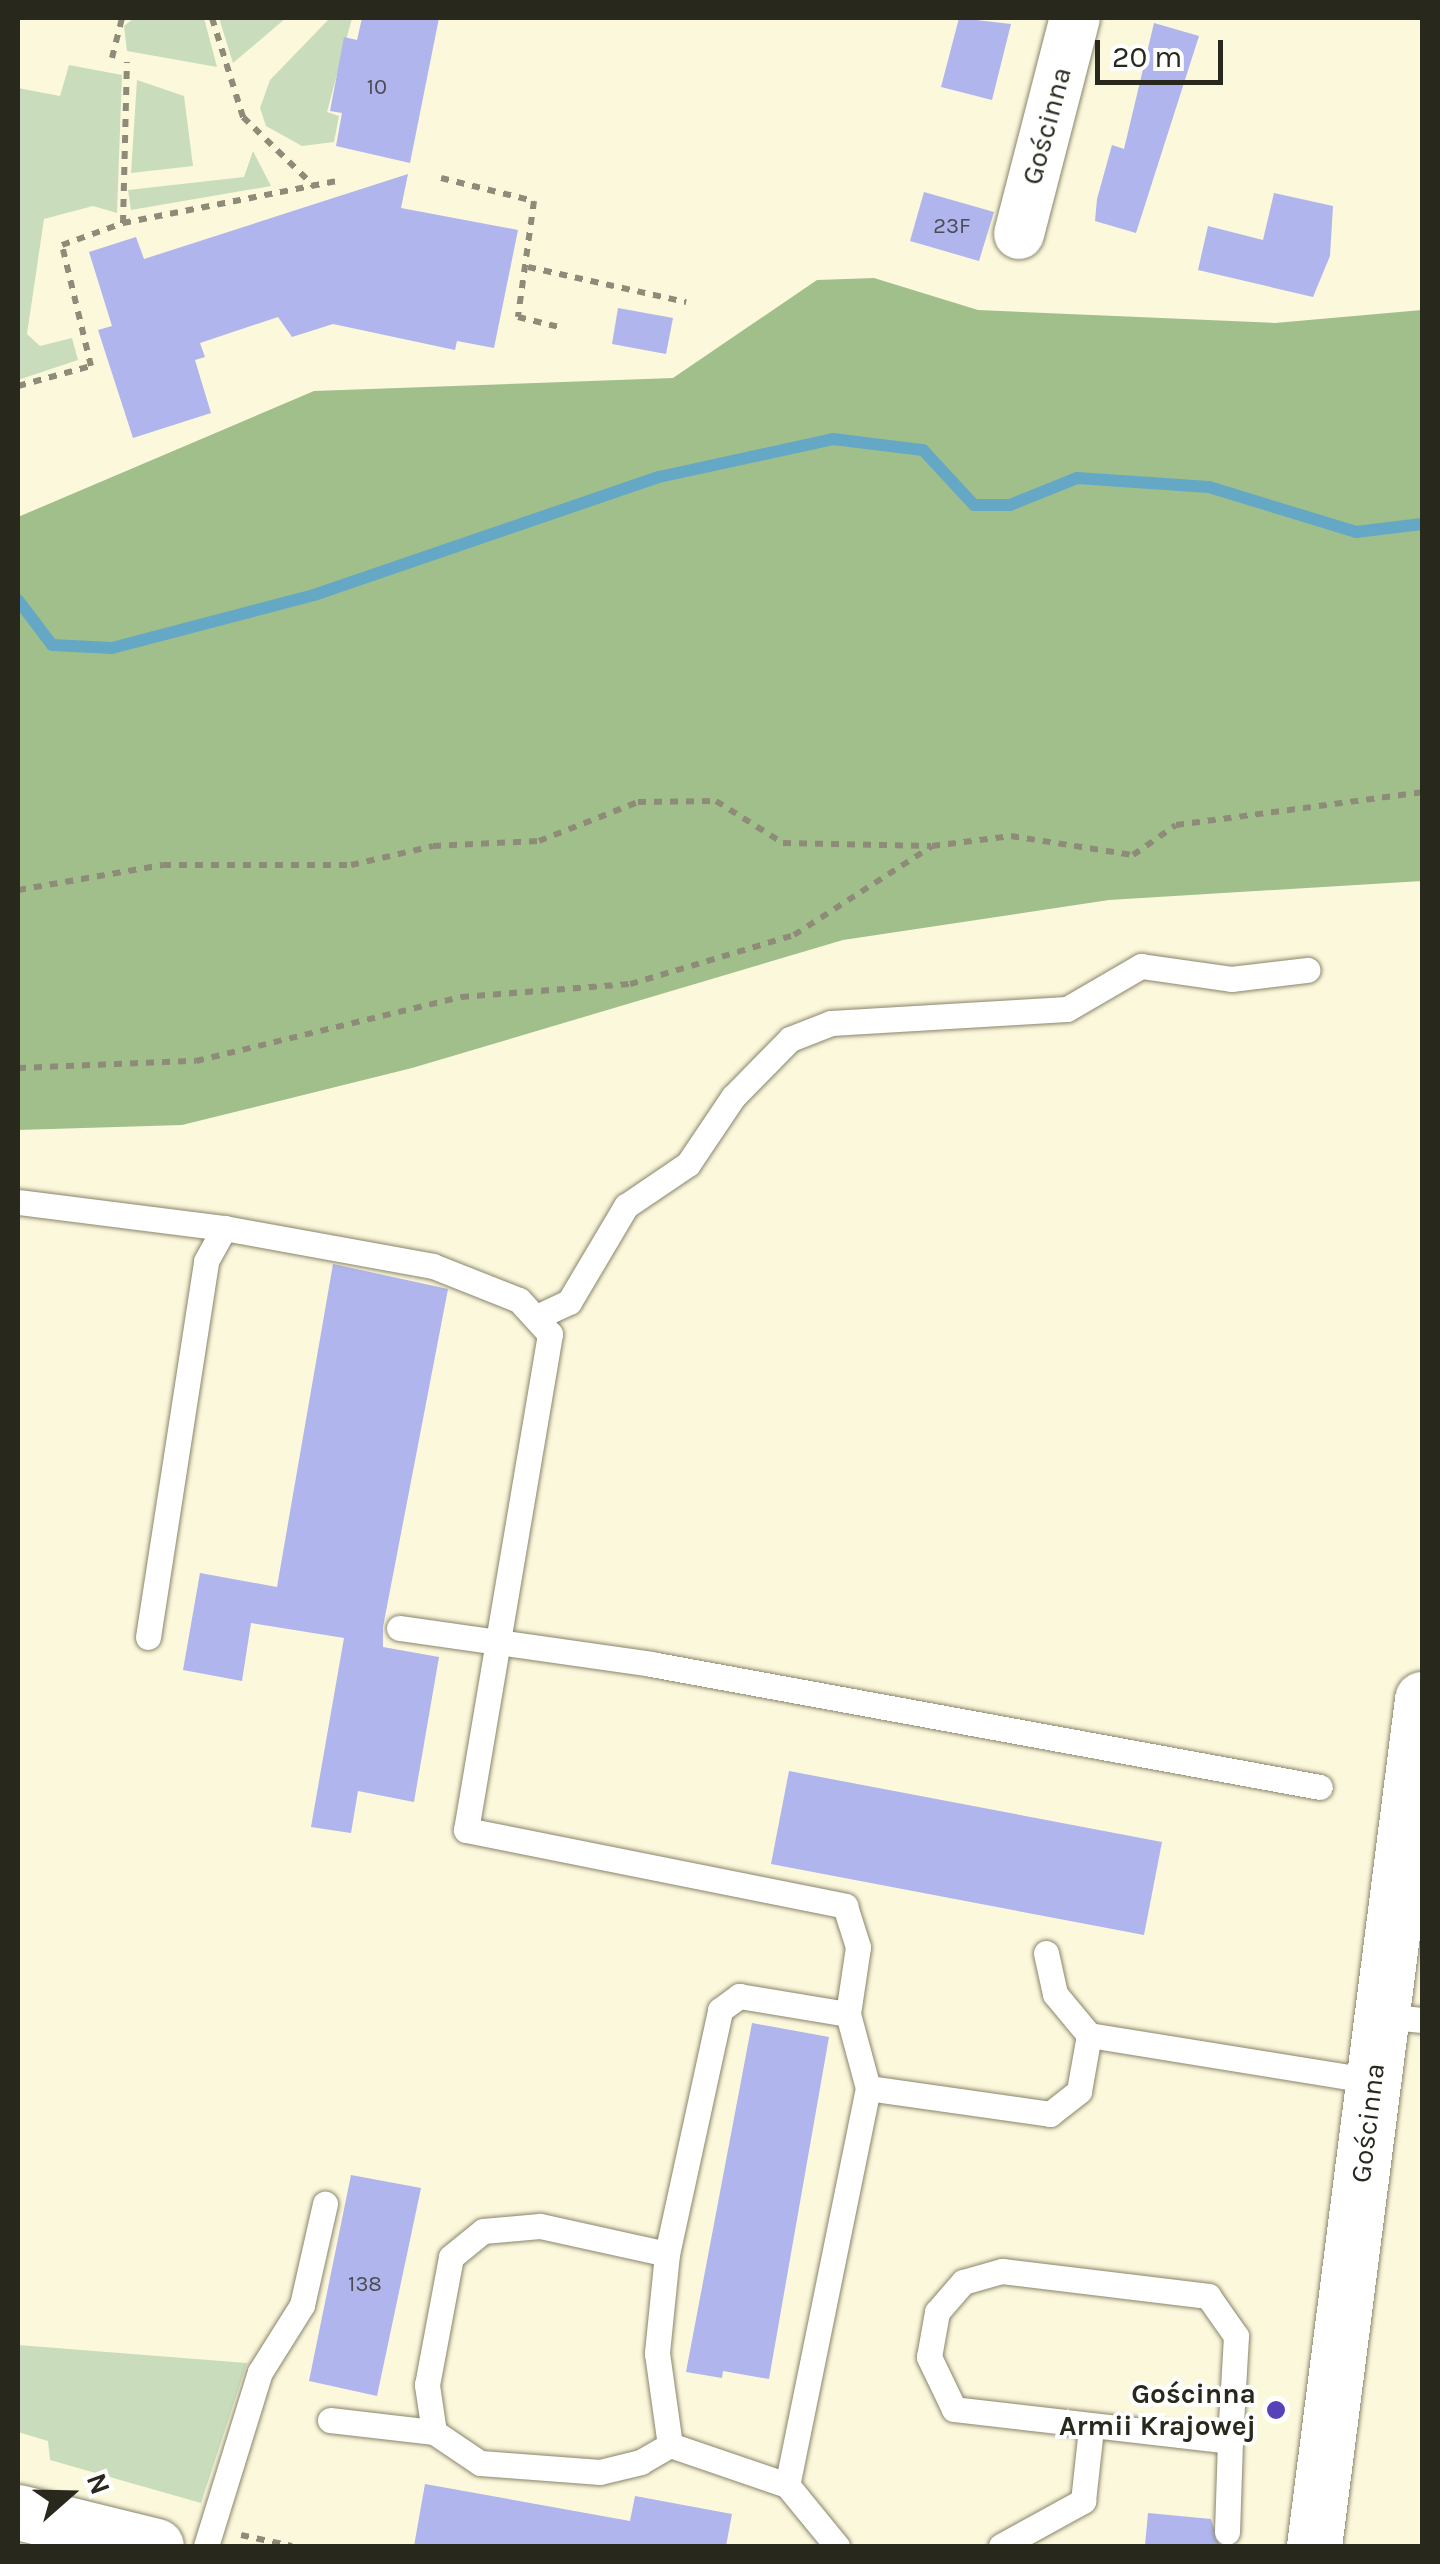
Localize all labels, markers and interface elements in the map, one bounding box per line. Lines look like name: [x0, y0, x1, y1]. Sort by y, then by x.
scale bar: [1100, 20, 1228, 82]
text: 20 m: [1112, 39, 1182, 75]
street label: Gościnna: [1015, 64, 1079, 188]
house number: 10: [367, 75, 387, 101]
house number: 23F: [933, 214, 971, 240]
street label: Gościnna: [1344, 2061, 1392, 2185]
house number: 138: [348, 2272, 382, 2298]
place label: Gościnna Armii Krajowej: [1059, 2377, 1256, 2443]
marker: Gościnna Armii Krajowej: [1265, 2399, 1287, 2421]
north arrow: [20, 2444, 120, 2544]
text: N: [80, 2468, 118, 2499]

